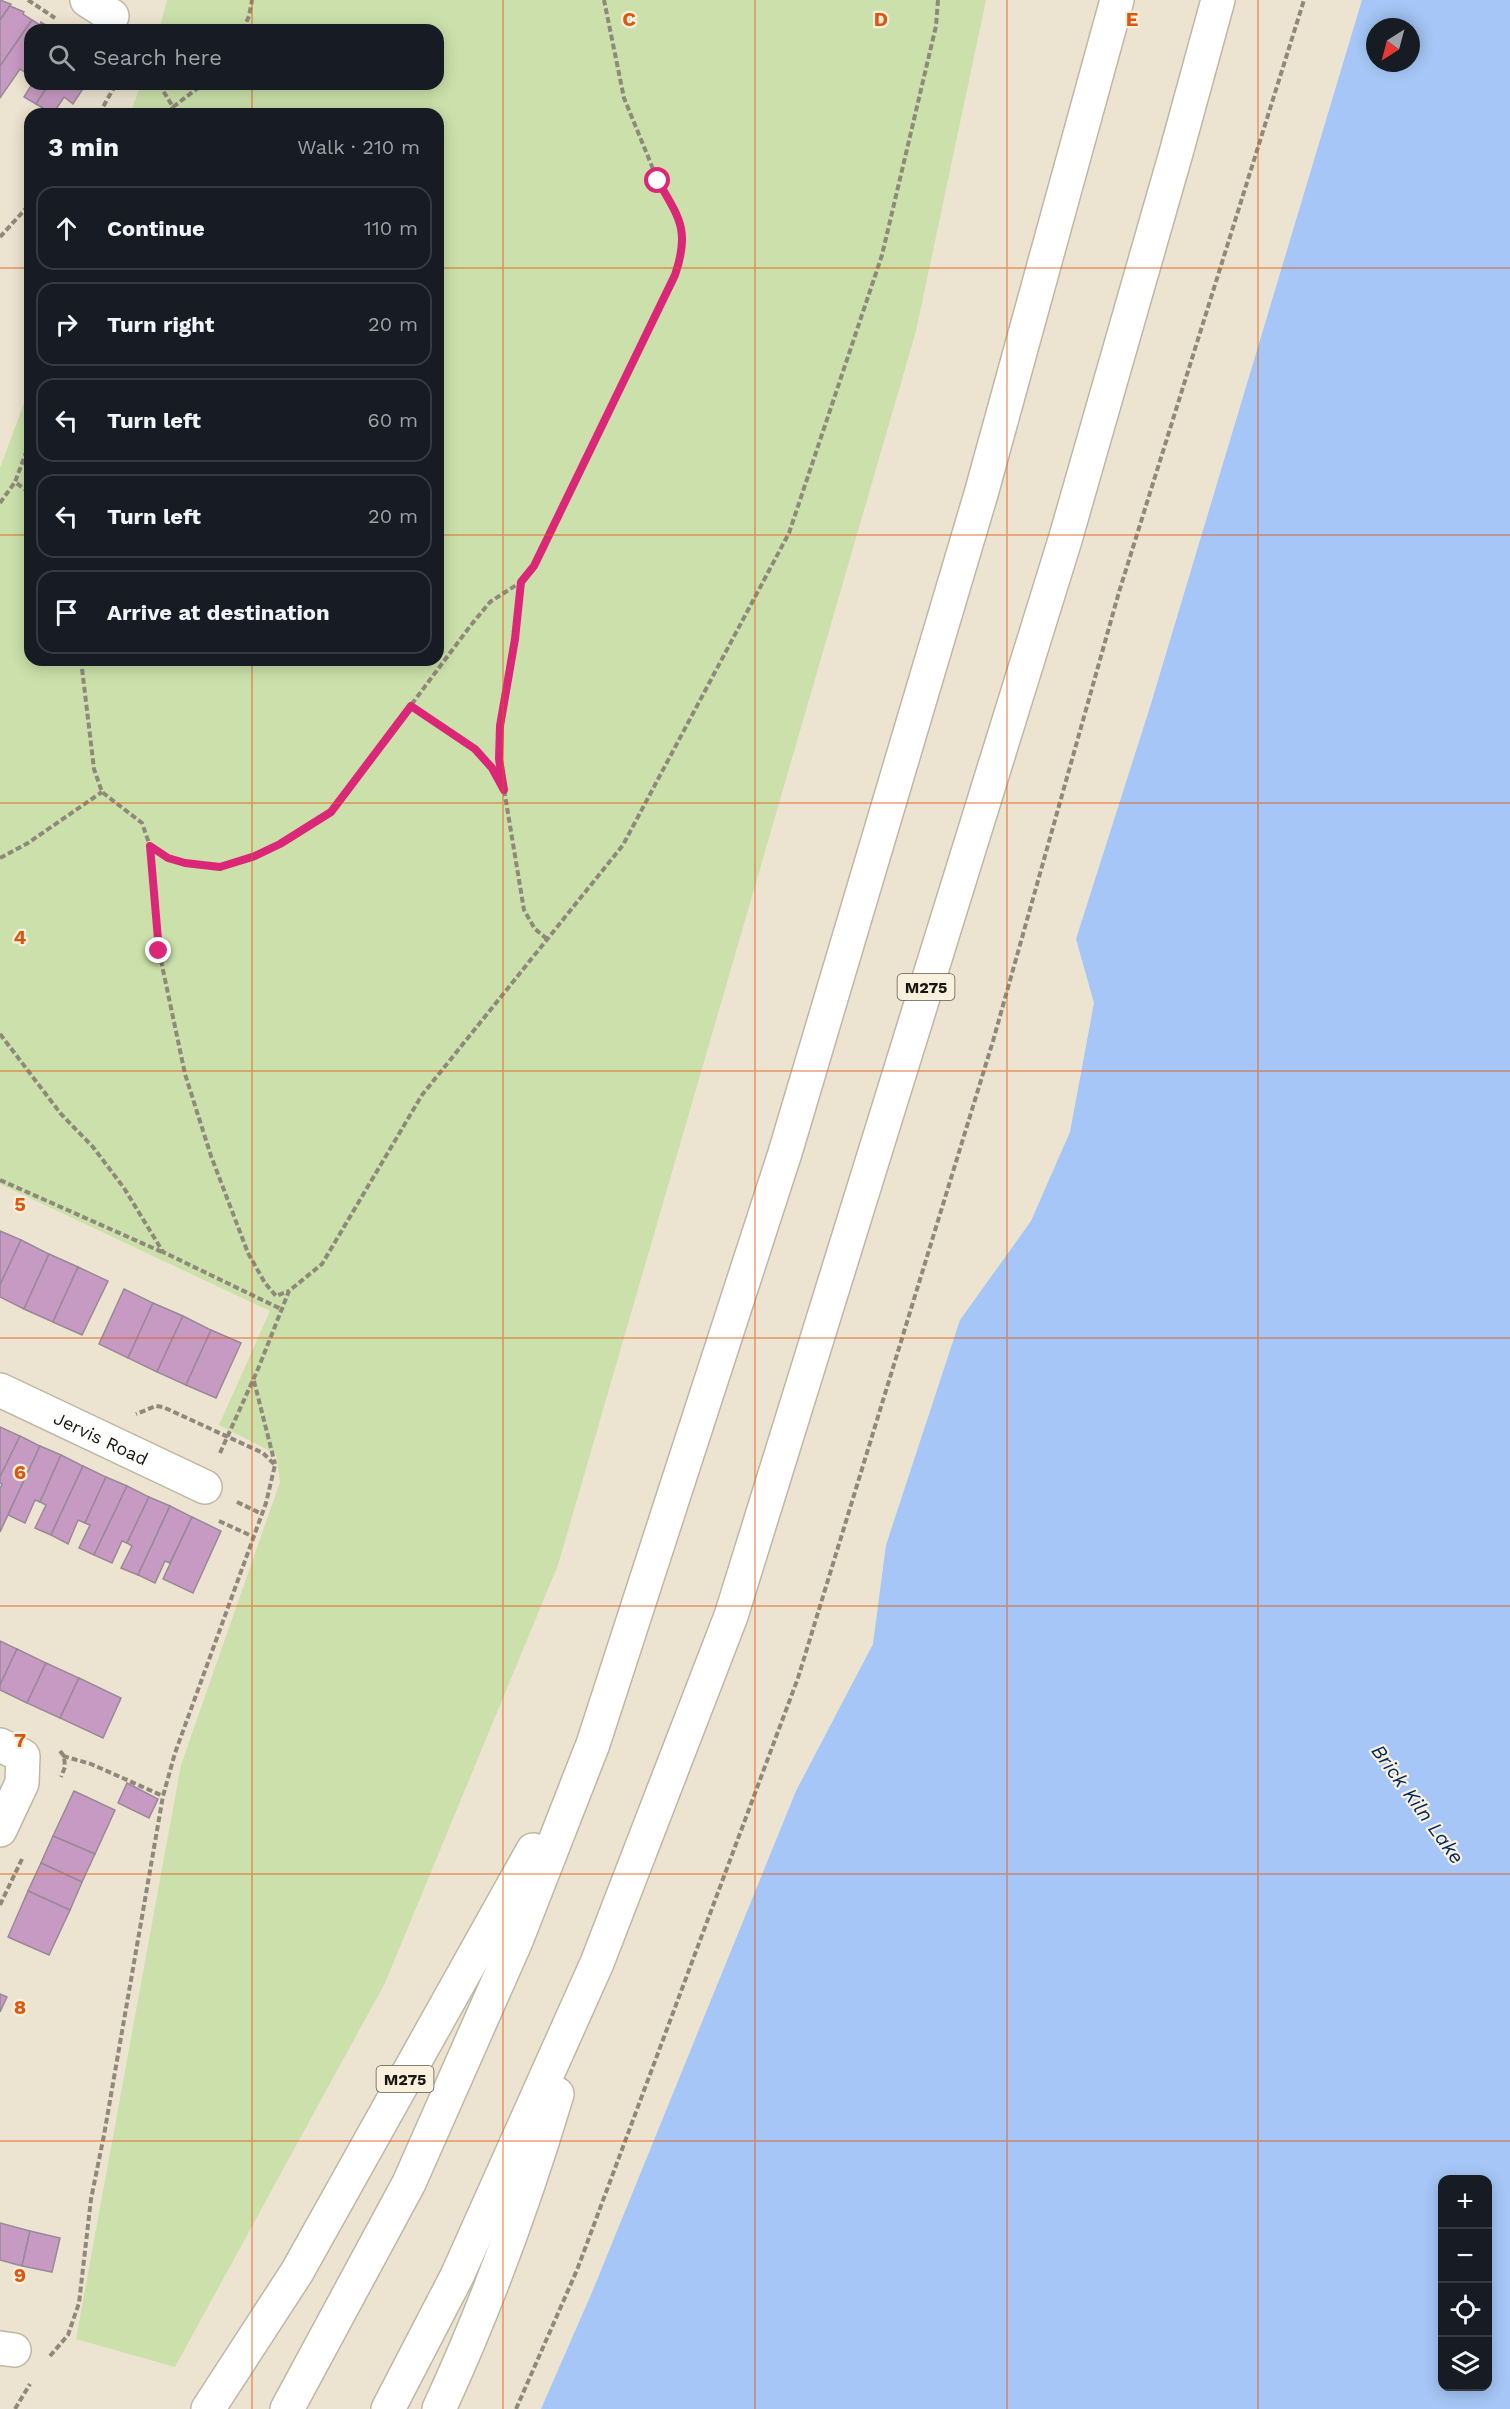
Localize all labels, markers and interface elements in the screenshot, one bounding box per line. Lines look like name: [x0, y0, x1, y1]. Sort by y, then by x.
text: C: [622, 7, 636, 31]
text: D: [874, 7, 888, 31]
text: E: [1126, 7, 1138, 31]
north arrow: [1366, 18, 1420, 72]
search box: [24, 24, 444, 90]
icon: search: [45, 41, 78, 74]
text: Search here: [93, 45, 222, 70]
text: 3 min: [48, 132, 119, 162]
text: Walk · 210 m: [297, 135, 420, 159]
route start: [644, 167, 670, 193]
icon: ahead: [50, 212, 83, 245]
text: Continue: [107, 216, 205, 241]
text: 110 m: [364, 216, 418, 240]
icon: right: [50, 308, 83, 341]
text: Turn right: [107, 312, 214, 337]
text: 20 m: [368, 312, 418, 336]
icon: left: [50, 404, 83, 437]
text: Turn left: [107, 408, 201, 433]
text: 60 m: [368, 408, 418, 432]
icon: left: [50, 500, 83, 533]
text: Turn left: [107, 504, 201, 529]
text: 20 m: [368, 504, 418, 528]
icon: arrive: [50, 596, 83, 629]
text: Arrive at destination: [107, 600, 330, 625]
text: 4: [14, 925, 27, 949]
route end: [145, 937, 171, 963]
road number: M275: [898, 974, 954, 1000]
text: 5: [14, 1192, 26, 1216]
street label: Jervis Road: [51, 1407, 152, 1469]
text: 6: [14, 1460, 26, 1484]
text: 7: [14, 1728, 26, 1752]
water label: Brick Kiln Lake: [1367, 1740, 1469, 1868]
text: 8: [14, 1995, 26, 2019]
road number: M275: [376, 2066, 434, 2092]
map controls: [1438, 2175, 1492, 2391]
button: +: [1438, 2175, 1492, 2229]
button: −: [1438, 2229, 1492, 2283]
text: 9: [14, 2263, 26, 2287]
button: locate: [1438, 2283, 1492, 2337]
button: layers: [1438, 2337, 1492, 2391]

